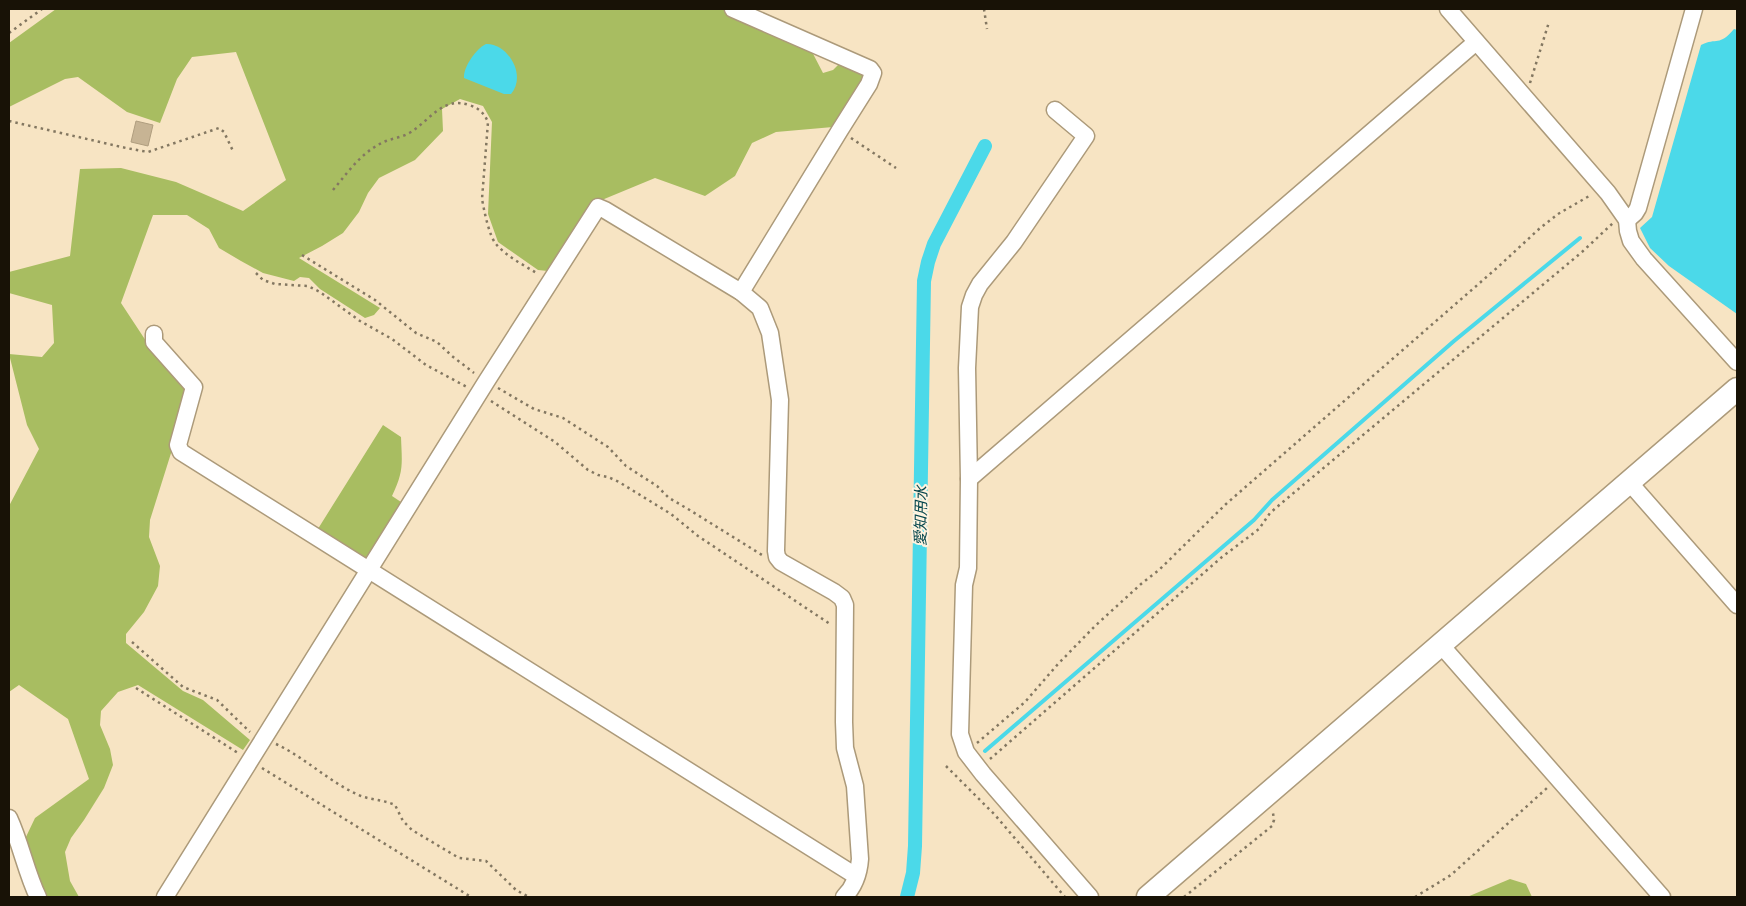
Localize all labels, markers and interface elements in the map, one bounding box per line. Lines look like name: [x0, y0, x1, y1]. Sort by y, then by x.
water label: 愛知用水: [910, 484, 930, 546]

